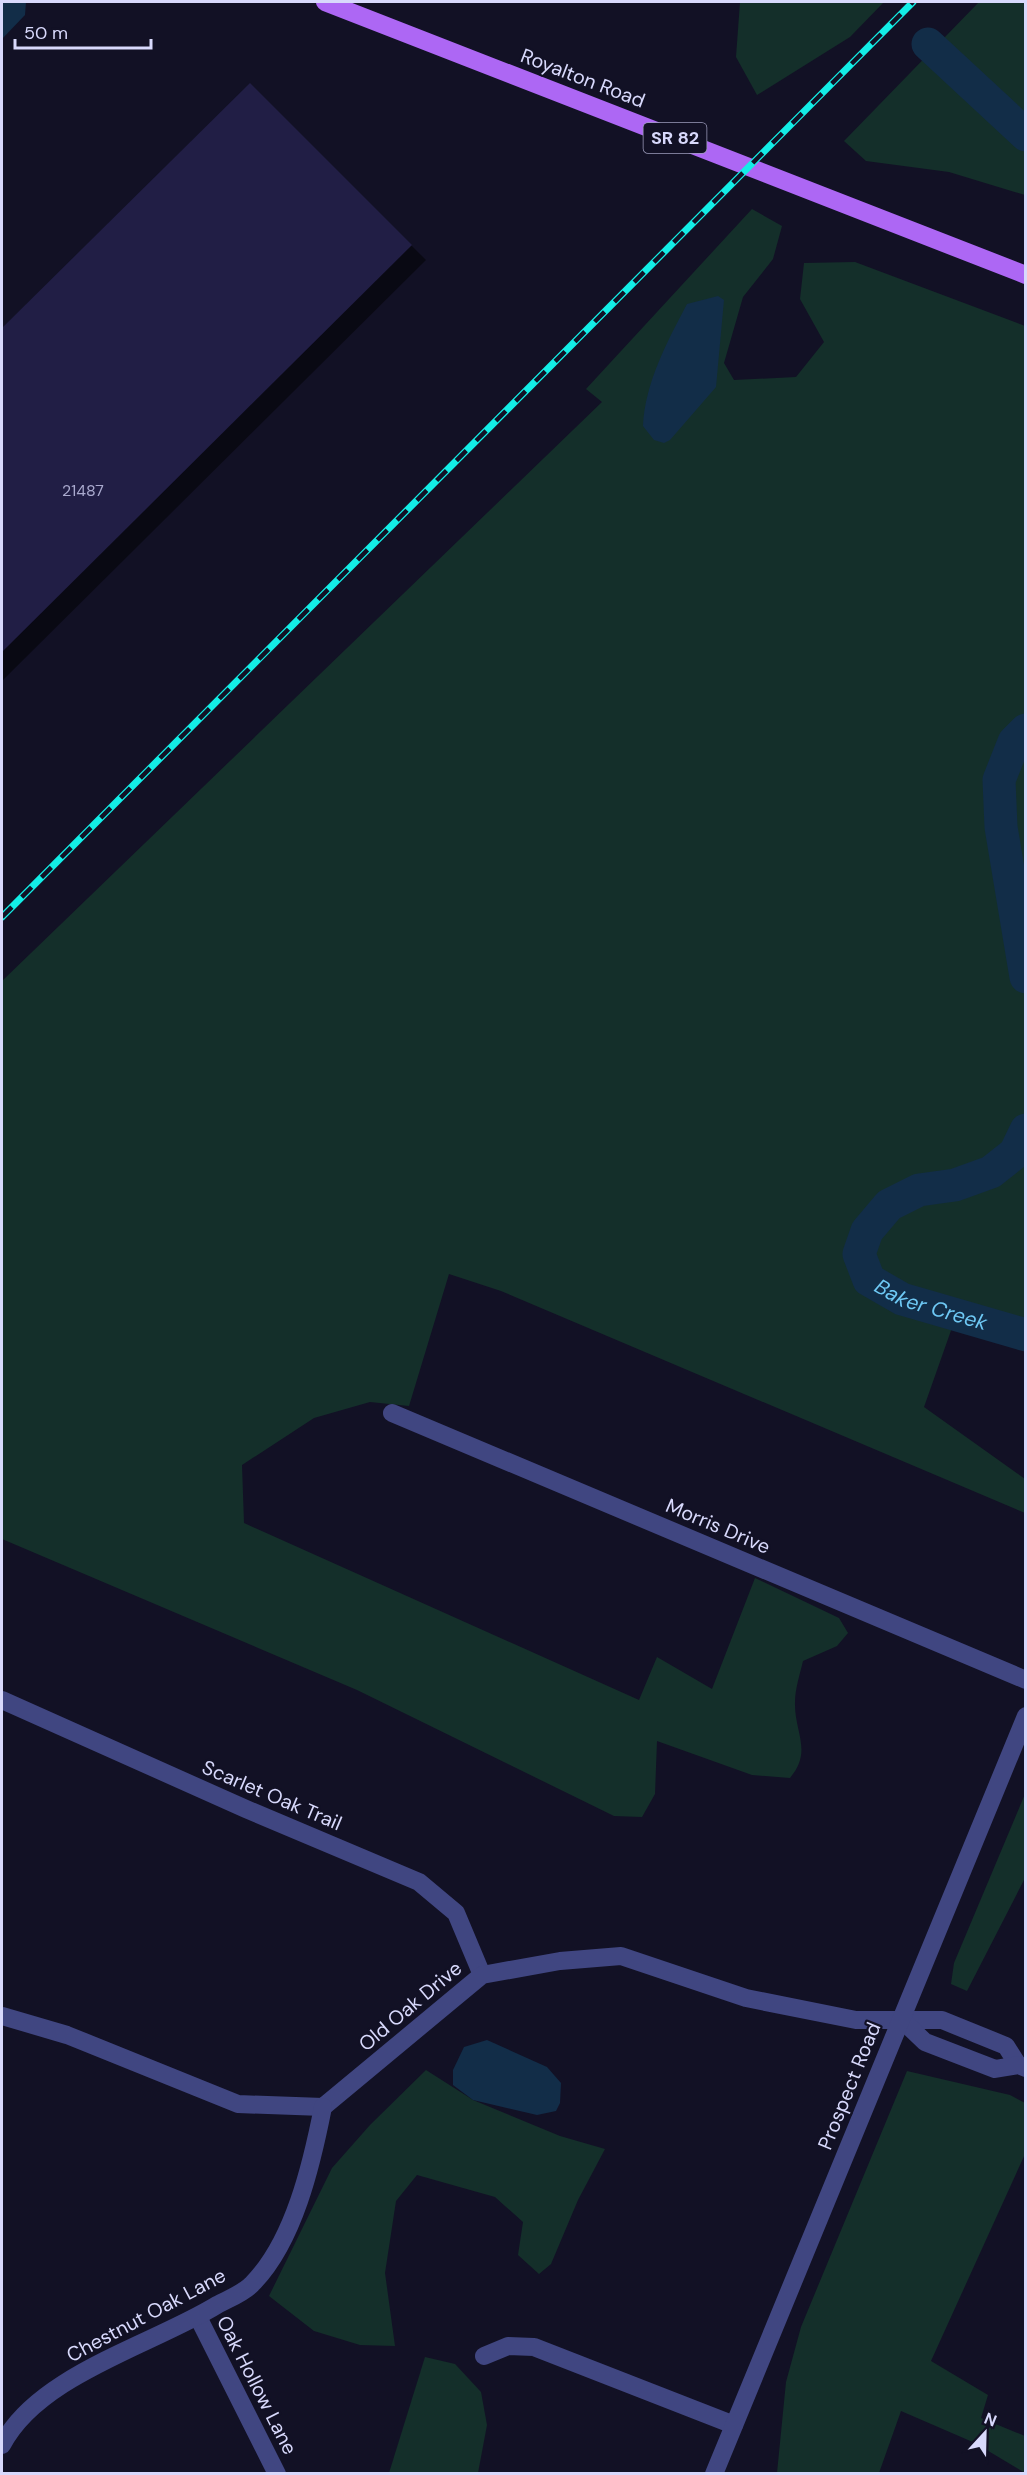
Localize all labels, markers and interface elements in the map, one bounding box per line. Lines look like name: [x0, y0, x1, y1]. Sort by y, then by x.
scale bar: [15, 12, 152, 50]
text: 50 m: [24, 21, 68, 45]
street label: Royalton Road: [517, 42, 649, 114]
road number: SR 82: [644, 123, 706, 153]
house number: 21487: [62, 480, 104, 501]
water label: Baker Creek: [870, 1272, 991, 1337]
street label: Morris Drive: [662, 1492, 774, 1560]
street label: Scarlet Oak Trail: [198, 1754, 346, 1836]
street label: Old Oak Drive: [353, 1955, 467, 2057]
street label: Prospect Road: [812, 2018, 886, 2154]
street label: Chestnut Oak Lane: [62, 2262, 230, 2368]
street label: Oak Hollow Lane: [211, 2311, 303, 2459]
north arrow: [955, 2403, 1015, 2463]
text: N: [981, 2408, 1000, 2431]

